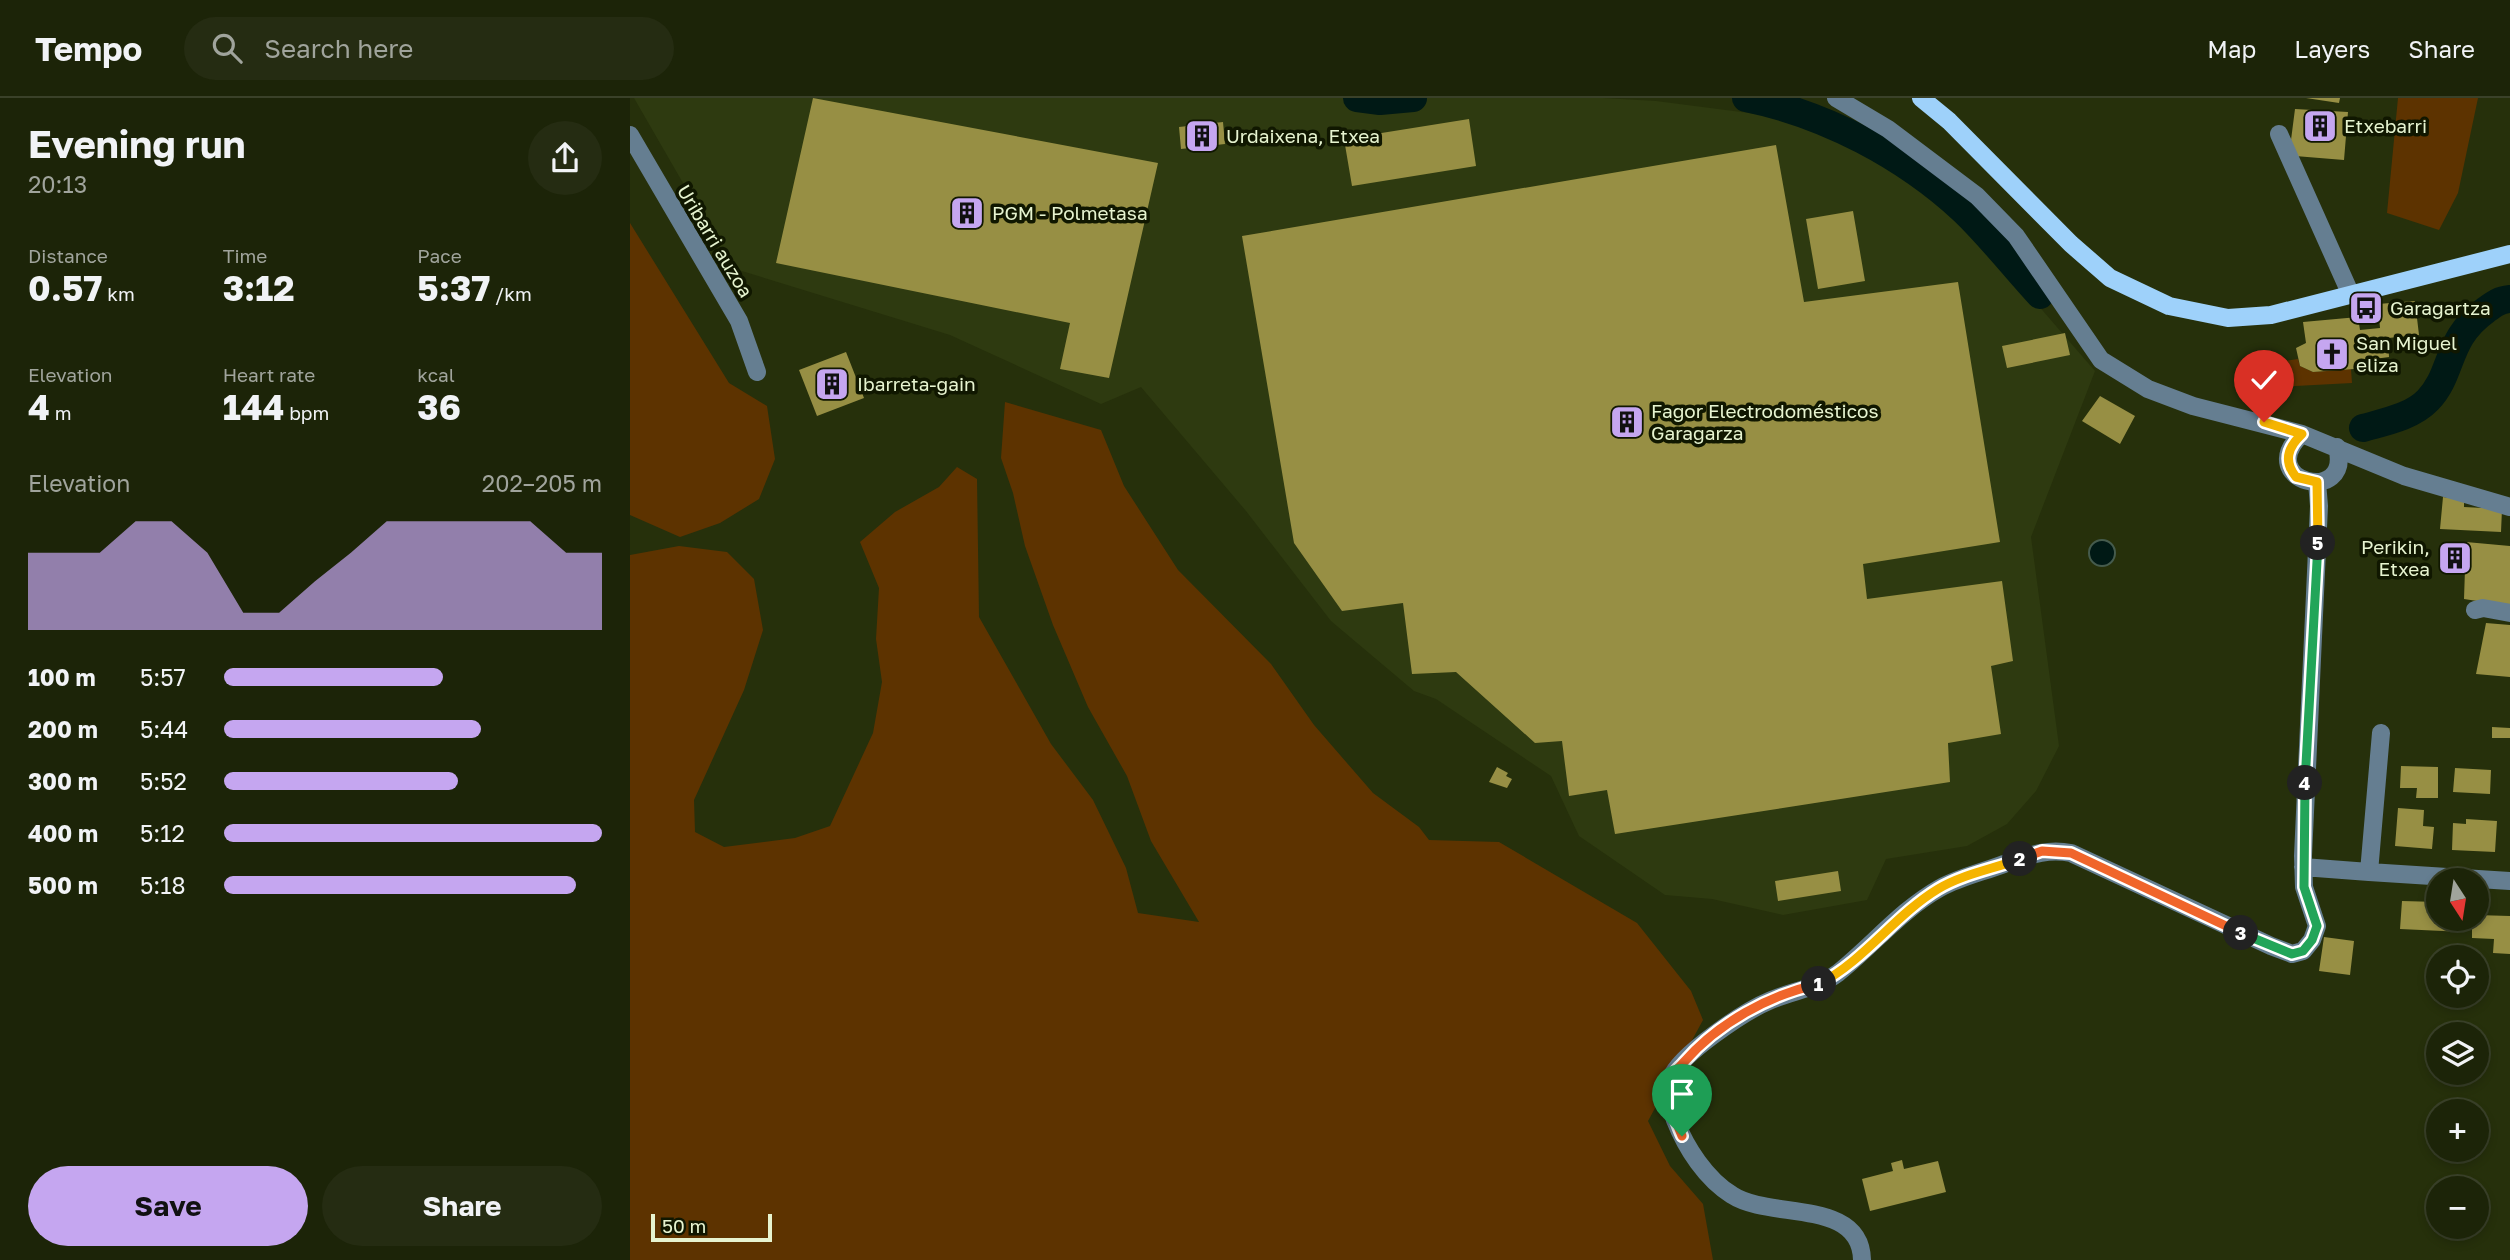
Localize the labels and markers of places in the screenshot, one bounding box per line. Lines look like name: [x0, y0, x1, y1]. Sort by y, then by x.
building icon: Etxebarri: [2301, 107, 2339, 145]
place label: Etxebarri: [2344, 114, 2427, 137]
building icon: Urdaixena, Etxea: [1183, 117, 1221, 155]
place label: Urdaixena, Etxea: [1226, 124, 1380, 147]
building icon: PGM - Polmetasa: [948, 194, 986, 232]
place label: PGM - Polmetasa: [992, 201, 1148, 224]
bus stop icon: Garagartza: [2347, 289, 2385, 327]
place label: Garagartza: [2390, 296, 2491, 319]
place label: San Miguel eliza: [2356, 331, 2457, 376]
church icon: San Miguel eliza: [2313, 335, 2351, 373]
pin: [2234, 350, 2294, 422]
building icon: Ibarreta-gain: [813, 365, 851, 403]
place label: Ibarreta-gain: [857, 372, 976, 395]
place label: Fagor Electrodomésticos Garagarza: [1651, 399, 1879, 444]
building icon: Fagor Electrodomésticos Garagarza: [1608, 403, 1646, 441]
pin: 5: [2300, 526, 2336, 560]
place label: Perikin, Etxea: [2361, 535, 2430, 580]
building icon: Perikin, Etxea: [2436, 539, 2474, 577]
pin: 4: [2288, 766, 2322, 800]
pin: 2: [2002, 842, 2038, 876]
pin: 3: [2224, 916, 2258, 950]
pin: 1: [1802, 966, 1836, 1001]
pin: [1652, 1064, 1712, 1136]

